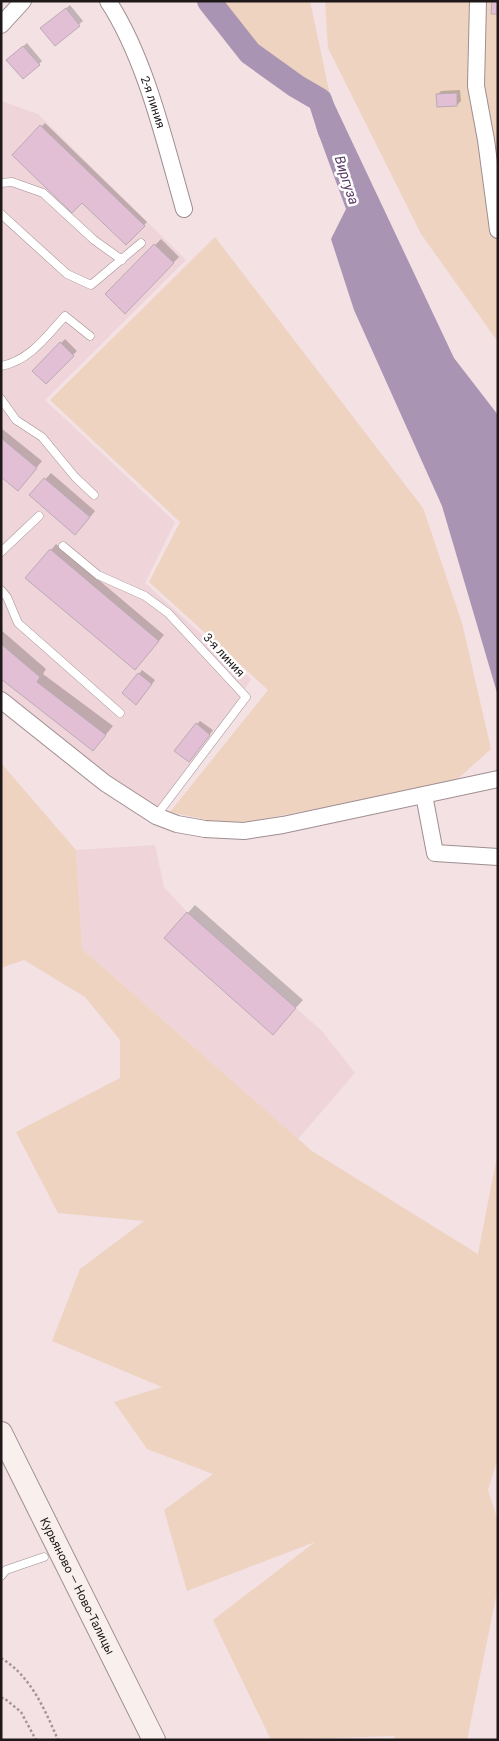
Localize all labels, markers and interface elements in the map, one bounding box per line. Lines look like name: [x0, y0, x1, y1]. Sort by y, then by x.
street label: 2-я линия: [138, 74, 168, 130]
water label: Виргуза: [332, 154, 362, 206]
street label: 3-я линия: [200, 631, 248, 679]
street label: Курьяново — Ново-Талицы: [37, 1515, 117, 1657]

